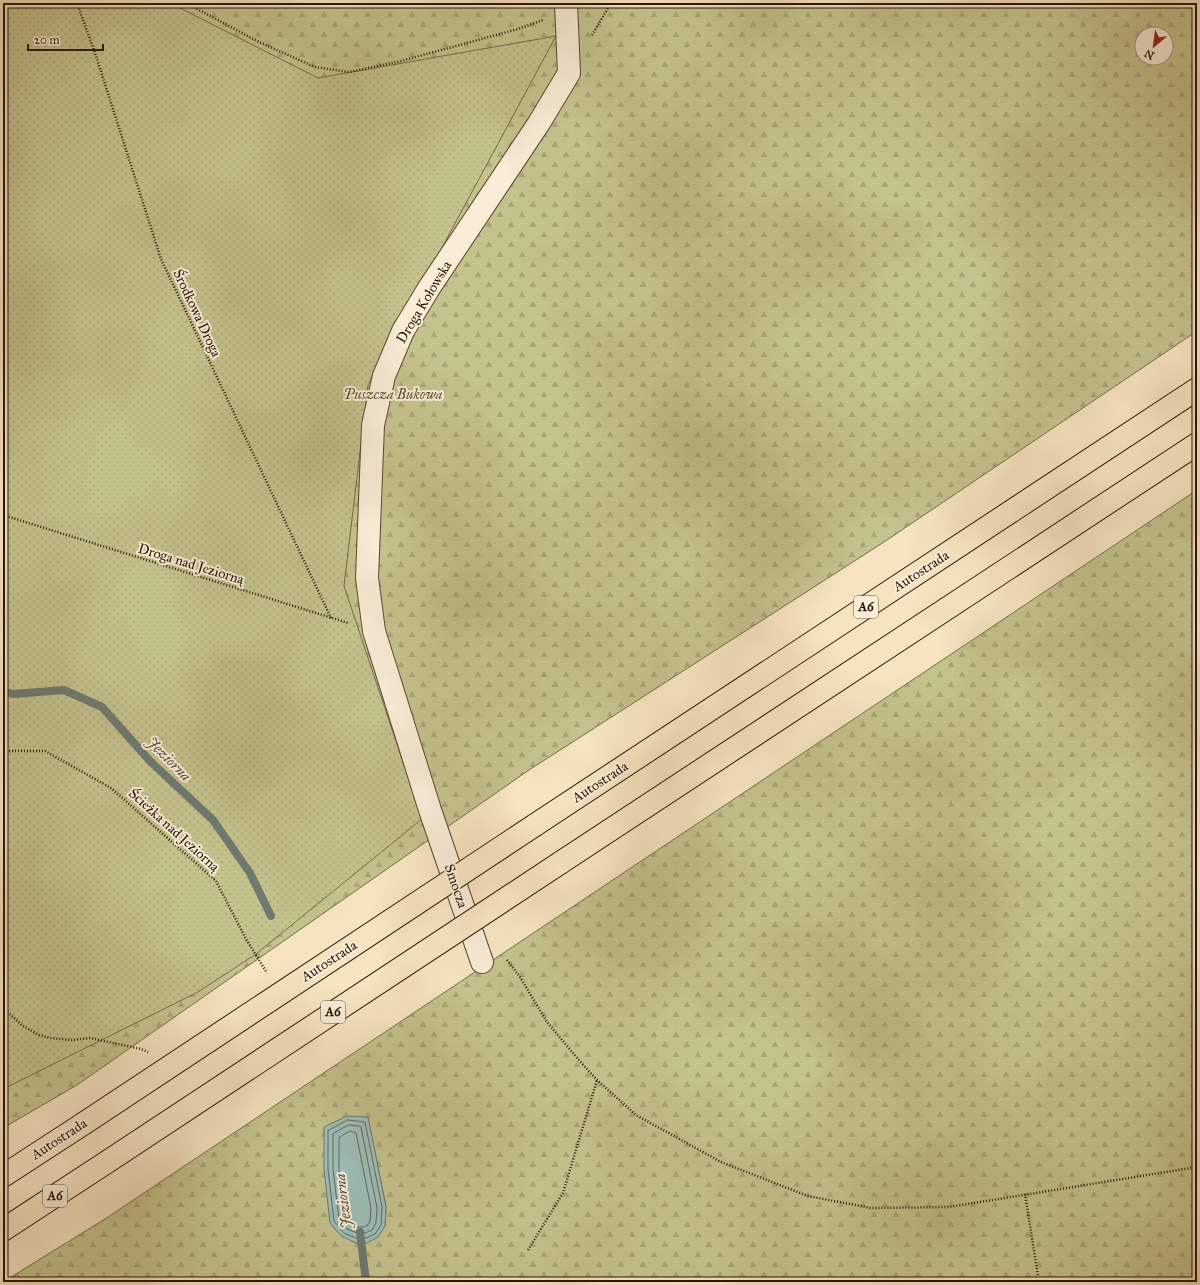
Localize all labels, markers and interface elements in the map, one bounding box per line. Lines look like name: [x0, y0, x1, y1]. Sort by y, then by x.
scale bar: [28, 26, 103, 52]
north arrow: [1134, 26, 1174, 66]
text: 20 m: [34, 33, 60, 47]
text: N: [1142, 46, 1157, 62]
street label: Droga Kołowska: [393, 258, 455, 346]
street label: Środkowa Droga: [169, 266, 227, 360]
park label: Puszcza Bukowa: [344, 386, 443, 403]
street label: Droga nad Jeziorną: [136, 540, 247, 589]
street label: Autostrada: [889, 547, 952, 596]
road number: A6: [854, 596, 878, 618]
water label: Jeziorna: [142, 732, 195, 785]
street label: Autostrada: [568, 758, 631, 807]
street label: Ścieżka nad Jeziorną: [124, 783, 225, 877]
street label: Smocza: [441, 862, 471, 910]
street label: Autostrada: [297, 937, 360, 986]
road number: A6: [321, 1001, 345, 1023]
street label: Autostrada: [27, 1115, 90, 1164]
water label: Jeziorna: [331, 1172, 355, 1231]
road number: A6: [43, 1185, 67, 1207]

